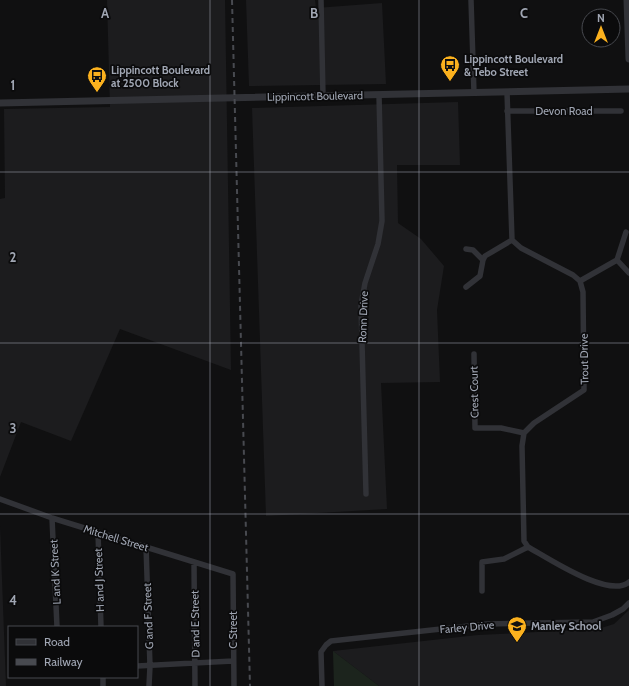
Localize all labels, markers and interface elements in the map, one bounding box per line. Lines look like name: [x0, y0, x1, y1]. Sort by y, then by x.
text: A: [101, 5, 110, 21]
text: B: [310, 5, 318, 21]
text: C: [520, 5, 528, 21]
north arrow: [581, 8, 621, 48]
text: N: [597, 11, 605, 25]
place label: Lippincott Boulevard & Tebo Street: [464, 52, 563, 79]
bus stop icon: Lippincott Boulevard & Tebo Street: [439, 54, 461, 82]
place label: Lippincott Boulevard at 2500 Block: [111, 63, 210, 90]
bus stop icon: Lippincott Boulevard at 2500 Block: [86, 65, 108, 93]
text: 1: [11, 77, 15, 93]
street label: Lippincott Boulevard: [267, 88, 363, 104]
street label: Devon Road: [535, 104, 593, 118]
text: 2: [10, 249, 17, 265]
street label: Ronn Drive: [355, 290, 371, 343]
street label: Trout Drive: [577, 333, 591, 385]
street label: Crest Court: [467, 366, 481, 418]
text: 3: [9, 420, 17, 436]
street label: Mitchell Street: [82, 521, 151, 555]
street label: L and K Street: [46, 539, 64, 605]
street label: H and J Street: [91, 548, 107, 612]
street label: G and F Street: [140, 582, 156, 649]
street label: D and E Street: [187, 590, 203, 658]
text: 4: [9, 592, 17, 608]
street label: C Street: [226, 611, 240, 649]
school or university icon: Manley School: [506, 615, 528, 643]
street label: Farley Drive: [439, 618, 495, 636]
place label: Manley School: [531, 619, 601, 633]
legend: [8, 626, 138, 678]
text: Road: [44, 634, 70, 649]
text: Railway: [44, 654, 82, 669]

